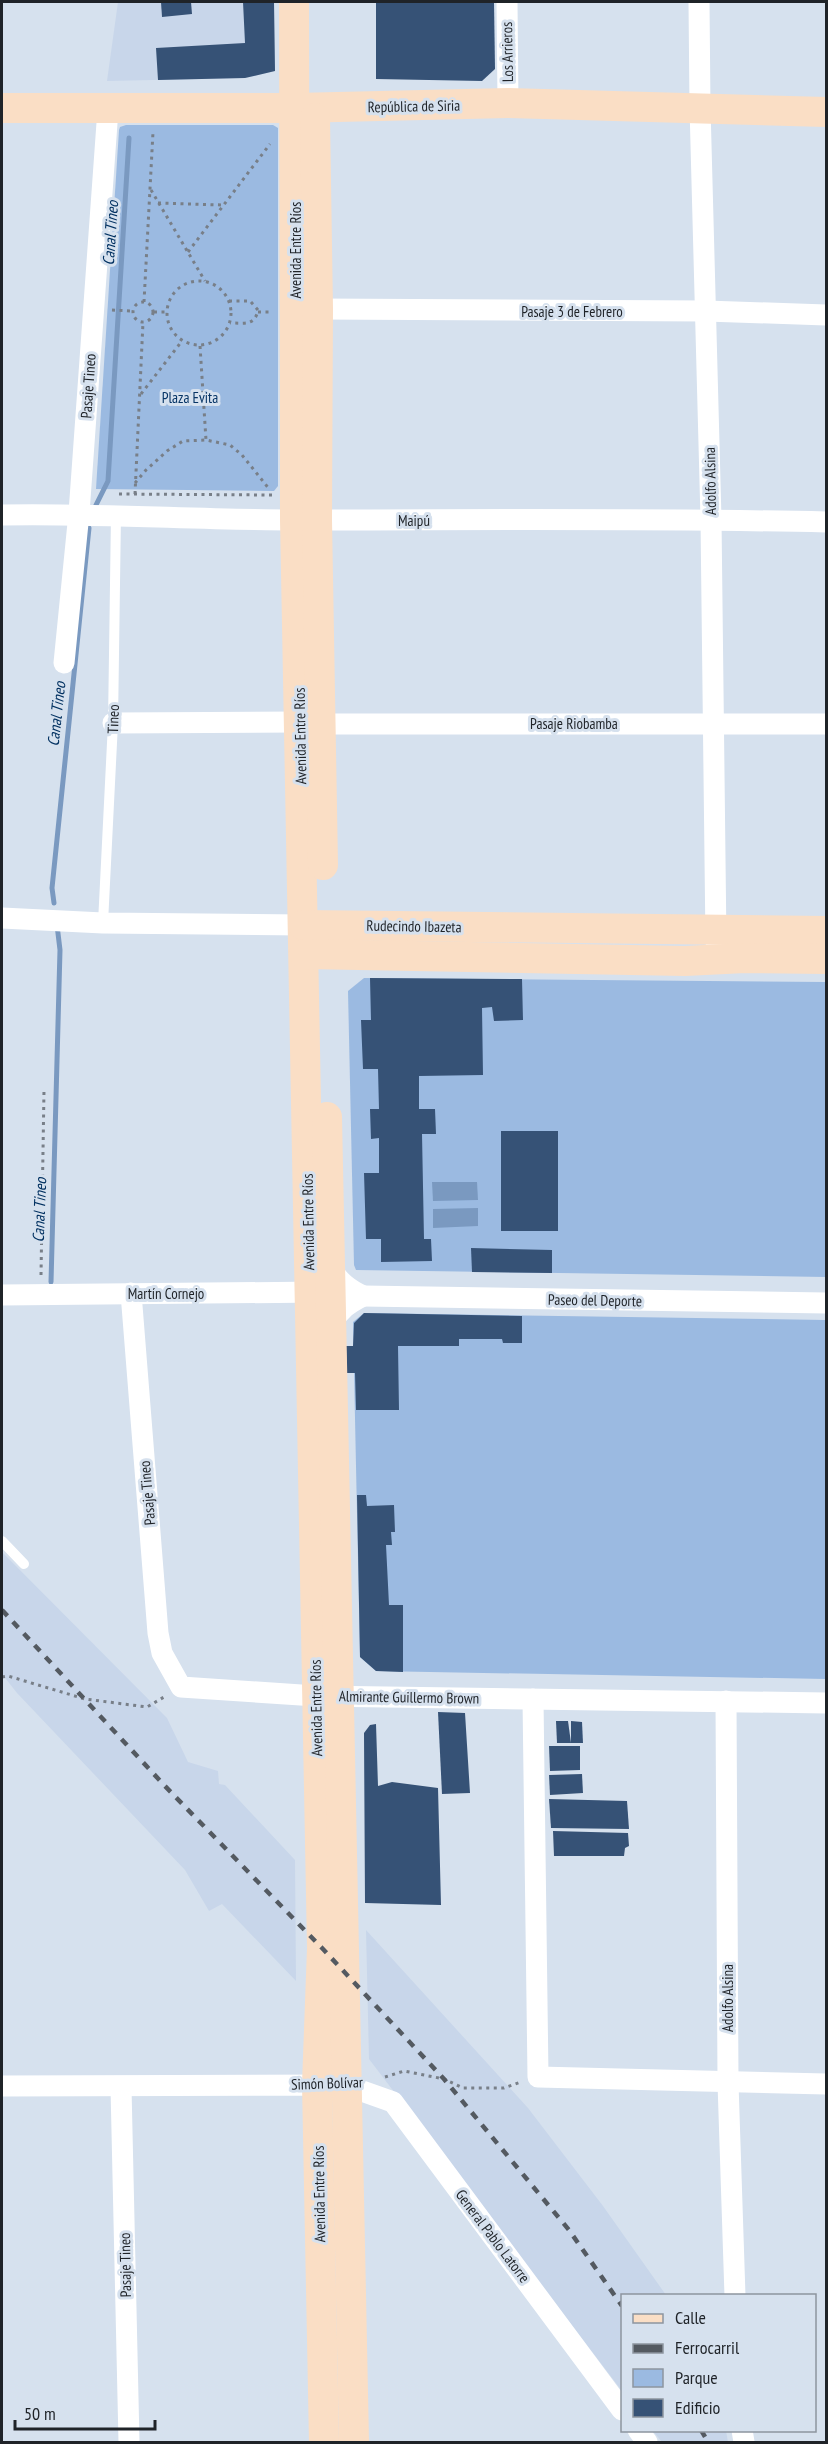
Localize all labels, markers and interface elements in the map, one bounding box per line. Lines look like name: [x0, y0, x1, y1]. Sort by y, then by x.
street label: Los Arrieros: [497, 22, 517, 82]
street label: República de Siria: [368, 96, 460, 116]
water label: Canal Tineo: [98, 199, 122, 266]
street label: Avenida Entre Ríos: [286, 202, 305, 298]
street label: Pasaje 3 de Febrero: [521, 302, 623, 321]
street label: Pasaje Tineo: [76, 353, 100, 419]
park label: Plaza Evita: [162, 388, 218, 407]
street label: Adolfo Alsina: [700, 447, 720, 515]
street label: Maipú: [398, 511, 430, 530]
water label: Canal Tineo: [43, 680, 69, 747]
street label: Avenida Entre Ríos: [290, 687, 310, 785]
street label: Tineo: [103, 704, 123, 734]
street label: Pasaje Riobamba: [530, 714, 618, 733]
street label: Rudecindo Ibazeta: [366, 916, 462, 936]
street label: Avenida Entre Ríos: [298, 1173, 318, 1271]
water label: Canal Tineo: [28, 1176, 50, 1243]
street label: Martín Cornejo: [128, 1284, 204, 1303]
street label: Paseo del Deporte: [548, 1290, 642, 1310]
street label: Pasaje Tineo: [135, 1460, 159, 1526]
street label: Avenida Entre Ríos: [306, 1659, 326, 1757]
street label: Almirante Guillermo Brown: [339, 1686, 479, 1708]
street label: Adolfo Alsina: [718, 1964, 737, 2032]
street label: Simón Bolívar: [291, 2072, 364, 2094]
street label: Avenida Entre Ríos: [309, 2145, 329, 2243]
street label: General Pablo Latorre: [452, 2186, 534, 2286]
street label: Pasaje Tineo: [115, 2232, 135, 2298]
legend: [621, 2294, 816, 2432]
text: Calle: [675, 2306, 706, 2329]
text: Ferrocarril: [675, 2336, 740, 2359]
text: Parque: [675, 2366, 718, 2389]
scale bar: [15, 2393, 154, 2431]
text: Edificio: [675, 2396, 721, 2419]
text: 50 m: [24, 2402, 56, 2425]

